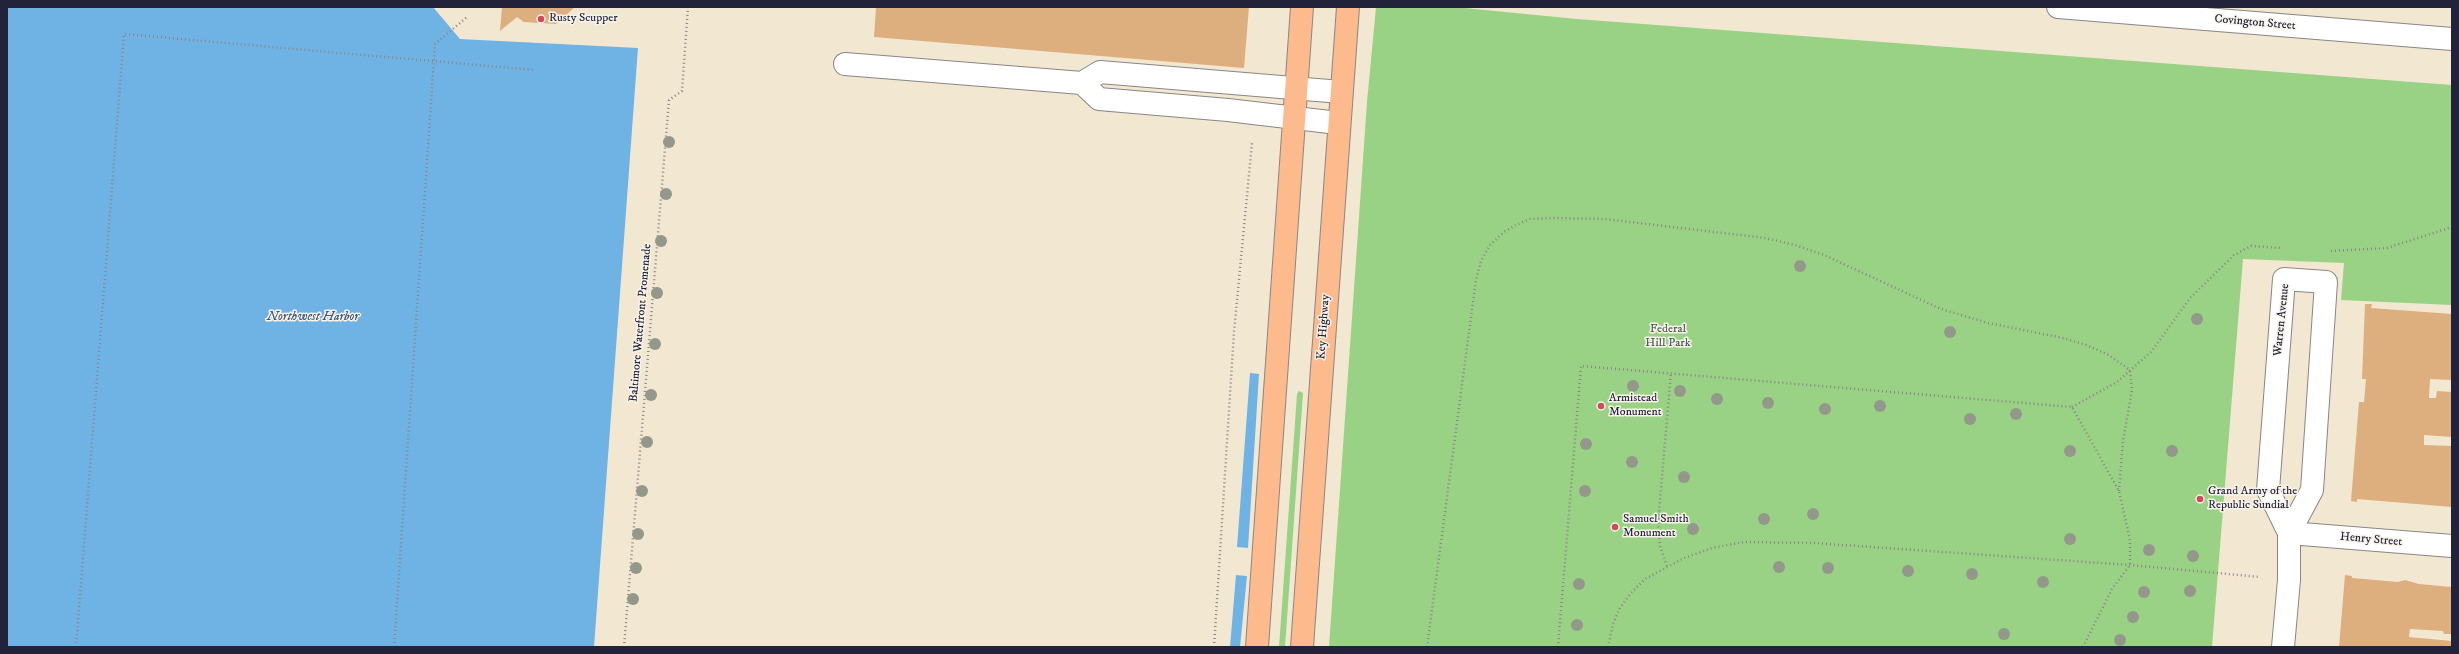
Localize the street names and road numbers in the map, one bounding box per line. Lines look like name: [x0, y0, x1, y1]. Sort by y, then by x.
street label: Covington Street: [2214, 12, 2296, 34]
street label: Baltimore Waterfront Promenade: [627, 243, 655, 403]
street label: Warren Avenue: [2271, 283, 2293, 357]
street label: Key Highway: [1315, 294, 1333, 360]
street label: Henry Street: [2339, 530, 2403, 550]

